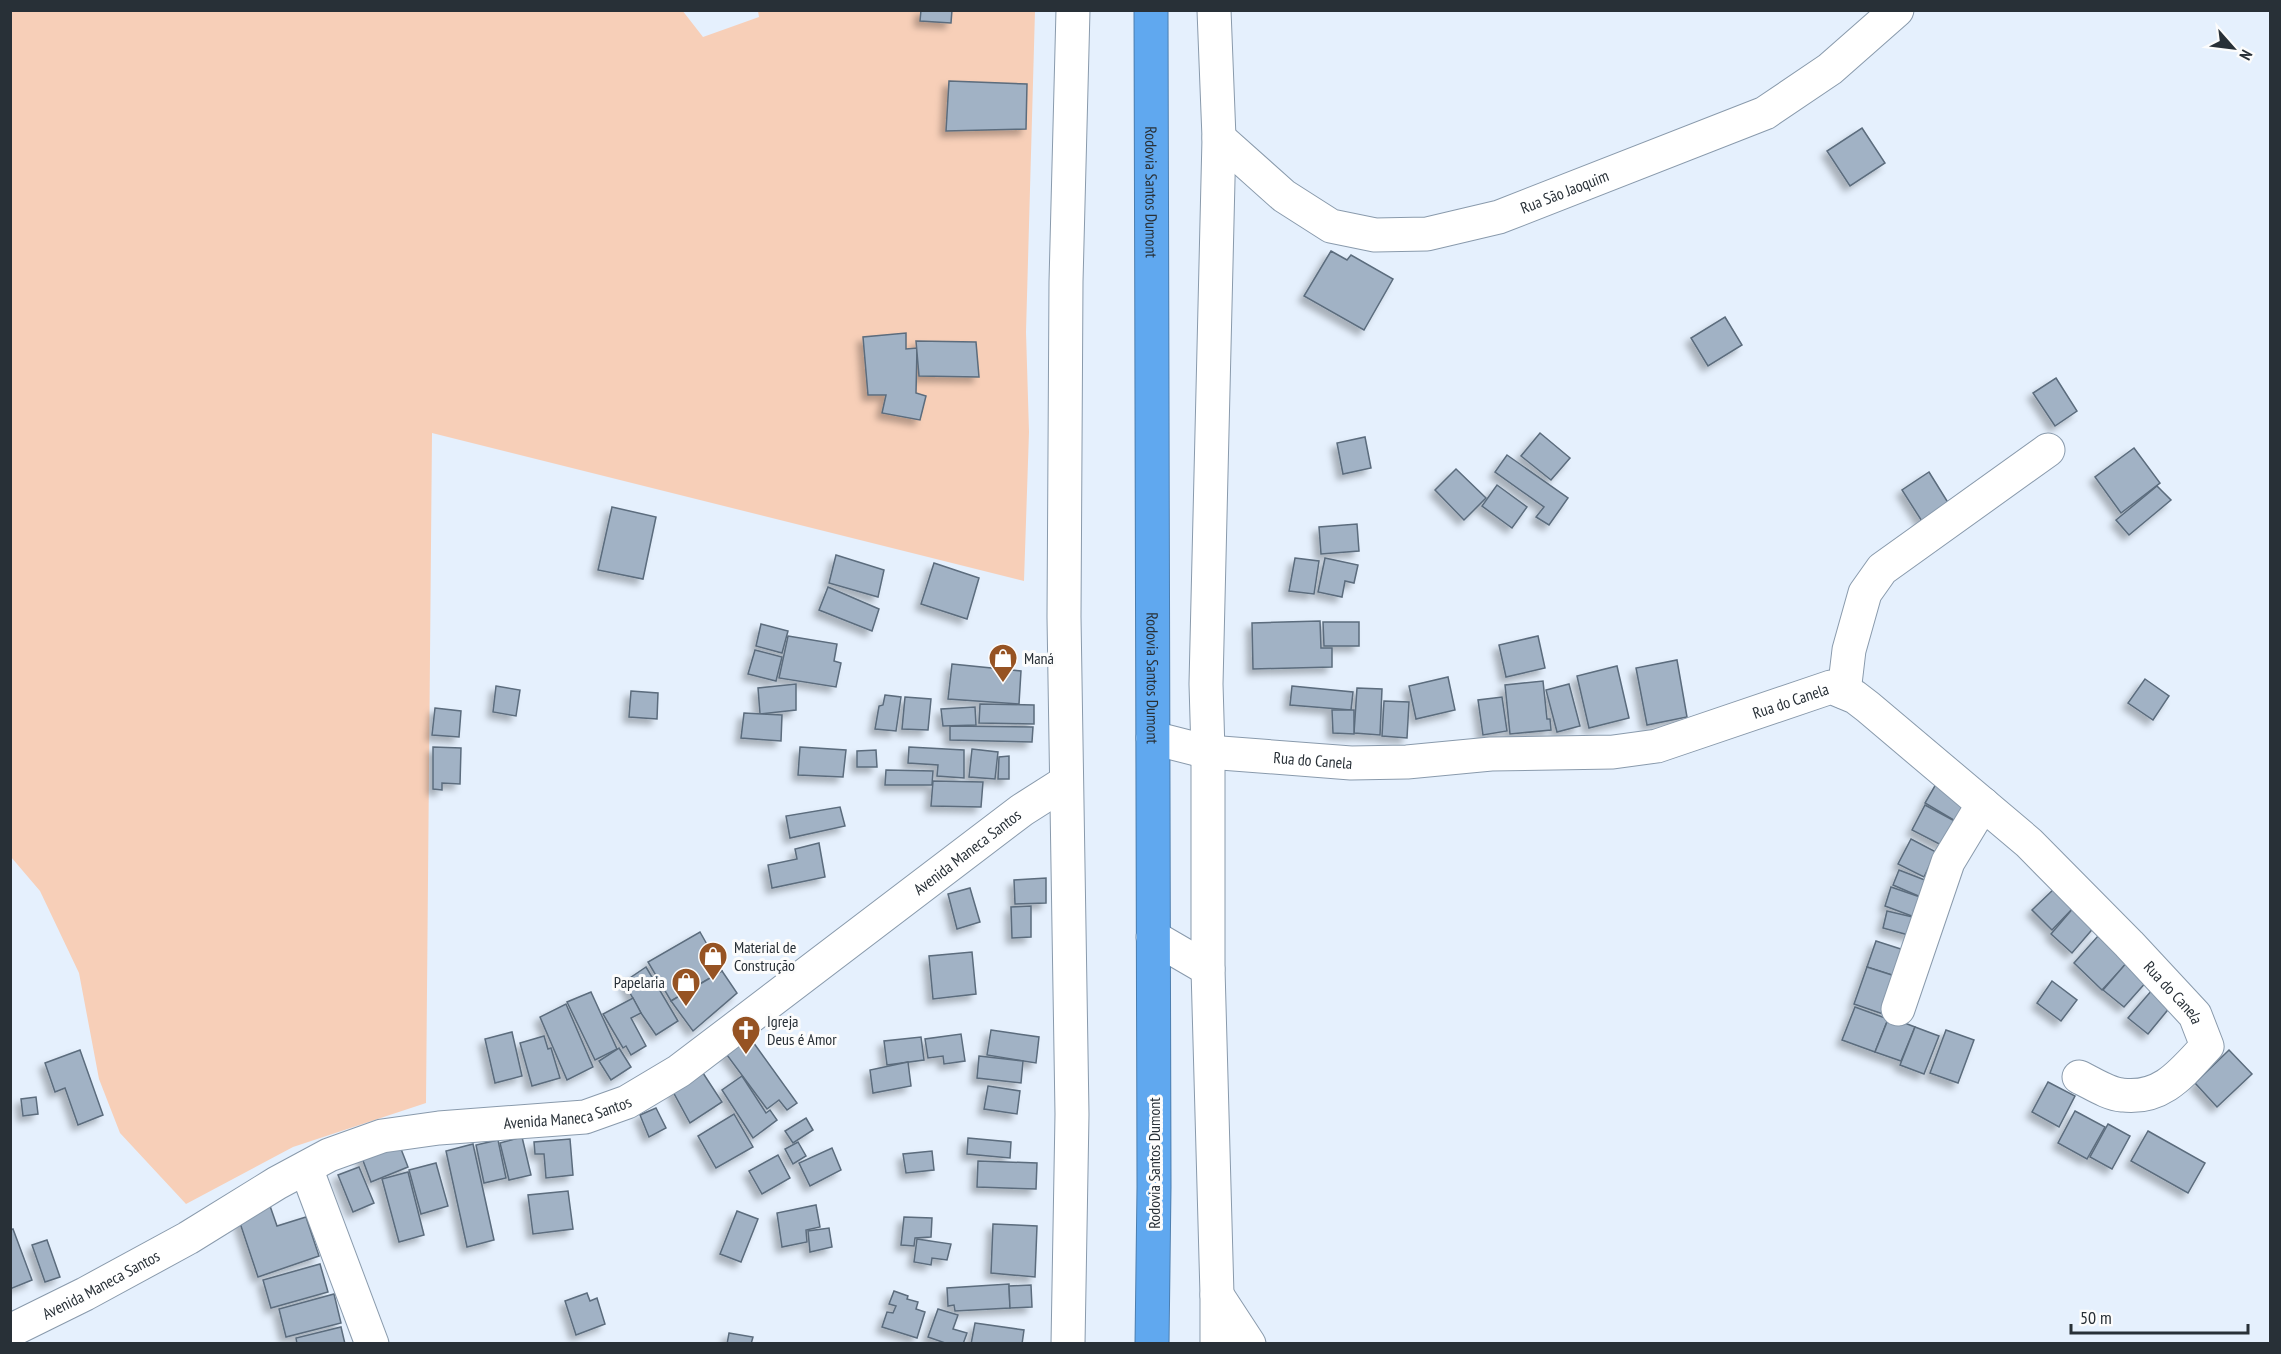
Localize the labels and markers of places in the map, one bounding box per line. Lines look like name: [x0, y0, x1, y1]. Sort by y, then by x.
shop icon: Maná: [987, 642, 1019, 684]
place label: Maná: [1024, 648, 1054, 668]
place label: Material de Construção: [734, 937, 796, 975]
shop icon: Material de Construção: [697, 940, 729, 982]
shop icon: Papelaria: [670, 966, 702, 1008]
place label: Papelaria: [614, 972, 665, 992]
place label: Igreja Deus é Amor: [767, 1011, 837, 1049]
church icon: Igreja Deus é Amor: [730, 1014, 762, 1056]

